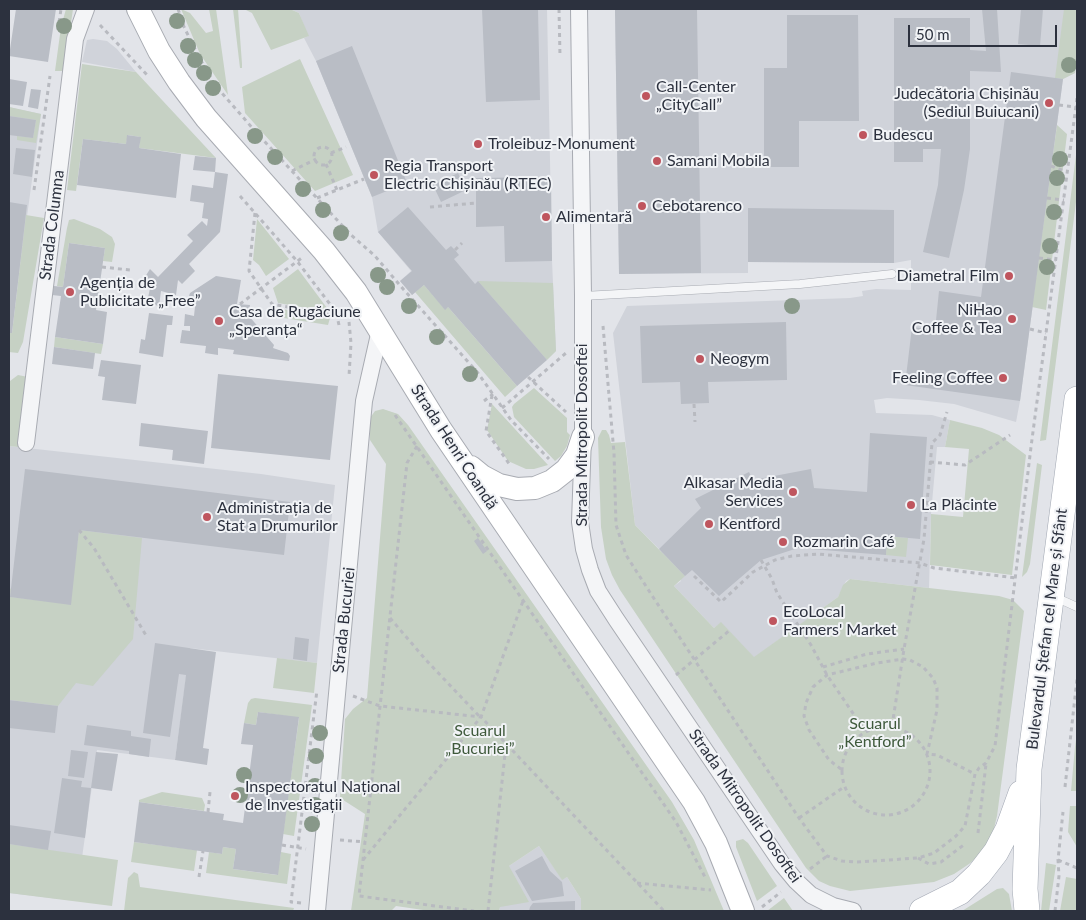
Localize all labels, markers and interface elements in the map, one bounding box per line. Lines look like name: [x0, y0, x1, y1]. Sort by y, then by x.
scale bar: [911, 15, 1060, 47]
text: 50 m: [916, 25, 950, 43]
place label: Call-Center „CityCall”: [656, 77, 736, 115]
place label: Judecătoria Chișinău (Sediul Buiucani): [894, 84, 1039, 122]
marker: Call-Center „CityCall”: [640, 90, 652, 102]
marker: Judecătoria Chișinău (Sediul Buiucani): [1043, 97, 1055, 109]
place label: Budescu: [873, 125, 933, 145]
marker: Budescu: [857, 129, 869, 141]
place label: Troleibuz-Monument: [488, 134, 635, 154]
marker: Troleibuz-Monument: [472, 138, 484, 150]
place label: Samani Mobila: [667, 151, 770, 171]
marker: Samani Mobila: [651, 155, 663, 167]
place label: Regia Transport Electric Chișinău (RTEC): [384, 156, 552, 194]
street label: Strada Columna: [36, 169, 68, 281]
marker: Regia Transport Electric Chișinău (RTEC): [368, 169, 380, 181]
place label: Cebotarenco: [652, 196, 742, 216]
marker: Cebotarenco: [636, 200, 648, 212]
place label: Alimentară: [556, 207, 632, 227]
marker: Alimentară: [540, 211, 552, 223]
place label: Diametral Film: [897, 266, 999, 286]
marker: Diametral Film: [1003, 270, 1015, 282]
place label: Agenția de Publicitate „Free”: [80, 273, 201, 311]
marker: Agenția de Publicitate „Free”: [64, 286, 76, 298]
place label: NiHao Coffee & Tea: [912, 300, 1002, 338]
place label: Casa de Rugăciune „Speranța“: [229, 302, 361, 340]
marker: NiHao Coffee & Tea: [1006, 313, 1018, 325]
marker: Casa de Rugăciune „Speranța“: [213, 315, 225, 327]
street label: Strada Mitropolit Dosoftei: [572, 343, 592, 527]
place label: Neogym: [710, 349, 769, 369]
marker: Neogym: [694, 353, 706, 365]
place label: Feeling Coffee: [892, 368, 993, 388]
marker: Feeling Coffee: [997, 372, 1009, 384]
street label: Strada Henri Coandă: [406, 381, 502, 513]
place label: Alkasar Media Services: [684, 473, 783, 511]
marker: Alkasar Media Services: [787, 486, 799, 498]
place label: La Plăcinte: [921, 495, 997, 515]
place label: Administrația de Stat a Drumurilor: [217, 498, 338, 536]
marker: La Plăcinte: [905, 499, 917, 511]
street label: Bulevardul Ștefan cel Mare și Sfânt: [1023, 507, 1071, 751]
marker: Administrația de Stat a Drumurilor: [201, 511, 213, 523]
place label: Kentford: [719, 514, 781, 534]
marker: Kentford: [703, 518, 715, 530]
place label: Rozmarin Café: [793, 532, 895, 552]
marker: Rozmarin Café: [777, 536, 789, 548]
street label: Strada Bucuriei: [329, 566, 359, 674]
place label: EcoLocal Farmers' Market: [783, 602, 897, 640]
marker: EcoLocal Farmers' Market: [767, 615, 779, 627]
park label: Scuarul „Kentford”: [838, 714, 912, 752]
park label: Scuarul „Bucuriei”: [445, 721, 515, 759]
street label: Strada Mitropolit Dosoftei: [685, 725, 805, 887]
place label: Inspectoratul Național de Investigații: [245, 777, 400, 815]
marker: Inspectoratul Național de Investigații: [229, 790, 241, 802]

